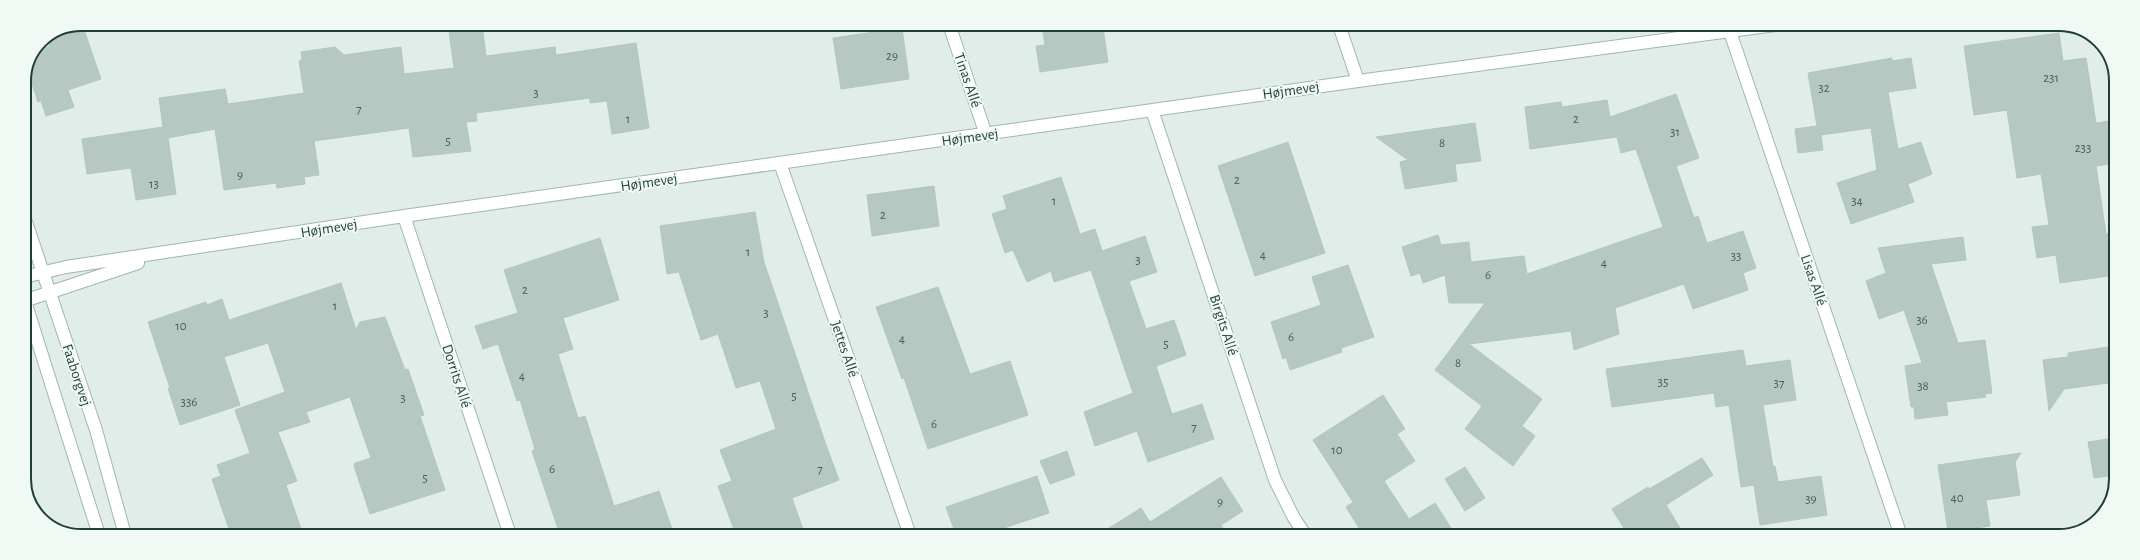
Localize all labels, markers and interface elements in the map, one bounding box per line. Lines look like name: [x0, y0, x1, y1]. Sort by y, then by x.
house number: 29: [886, 50, 898, 63]
street label: Tinas Allé: [951, 51, 984, 109]
house number: 231: [2043, 72, 2059, 85]
street label: Højmevej: [1262, 79, 1320, 102]
house number: 32: [1818, 82, 1830, 95]
house number: 3: [533, 87, 539, 100]
house number: 7: [356, 103, 362, 116]
house number: 1: [626, 113, 630, 126]
house number: 2: [1573, 113, 1579, 126]
street label: Højmevej: [941, 126, 999, 149]
house number: 31: [1670, 126, 1680, 139]
house number: 5: [445, 135, 451, 148]
house number: 8: [1439, 137, 1445, 150]
house number: 233: [2075, 142, 2091, 155]
house number: 9: [237, 169, 243, 182]
street label: Højmevej: [620, 171, 678, 194]
house number: 2: [1234, 174, 1240, 187]
house number: 13: [149, 178, 159, 191]
house number: 1: [1052, 195, 1056, 208]
house number: 34: [1851, 195, 1863, 208]
house number: 2: [880, 209, 886, 222]
street label: Højmevej: [300, 217, 359, 240]
house number: 1: [746, 246, 750, 259]
house number: 4: [1260, 249, 1266, 262]
house number: 33: [1731, 250, 1741, 263]
street label: Lisas Allé: [1798, 252, 1829, 308]
house number: 3: [1135, 254, 1141, 267]
house number: 4: [1601, 257, 1607, 270]
house number: 6: [1485, 269, 1491, 282]
house number: 2: [522, 284, 528, 297]
street label: Birgits Allé: [1207, 293, 1240, 358]
house number: 1: [333, 300, 337, 313]
house number: 3: [763, 307, 769, 320]
house number: 36: [1916, 314, 1928, 327]
street label: Jettes Allé: [828, 319, 861, 379]
house number: 10: [175, 320, 187, 333]
house number: 6: [1288, 331, 1294, 344]
house number: 4: [899, 333, 905, 346]
house number: 5: [1163, 338, 1169, 351]
street label: Faaborgvej: [59, 342, 94, 408]
street label: Dorrits Allé: [439, 342, 474, 410]
house number: 8: [1455, 357, 1461, 370]
house number: 4: [519, 370, 525, 383]
house number: 35: [1658, 376, 1668, 389]
house number: 37: [1774, 377, 1785, 390]
house number: 38: [1917, 380, 1929, 393]
house number: 5: [791, 390, 797, 403]
house number: 3: [400, 392, 406, 405]
house number: 336: [181, 396, 197, 409]
house number: 6: [931, 418, 937, 431]
house number: 7: [1191, 421, 1197, 434]
house number: 10: [1331, 444, 1343, 457]
house number: 6: [549, 463, 555, 476]
house number: 7: [817, 463, 823, 476]
house number: 5: [422, 472, 428, 485]
house number: 40: [1950, 492, 1964, 505]
house number: 39: [1805, 493, 1817, 506]
house number: 9: [1217, 496, 1223, 509]

